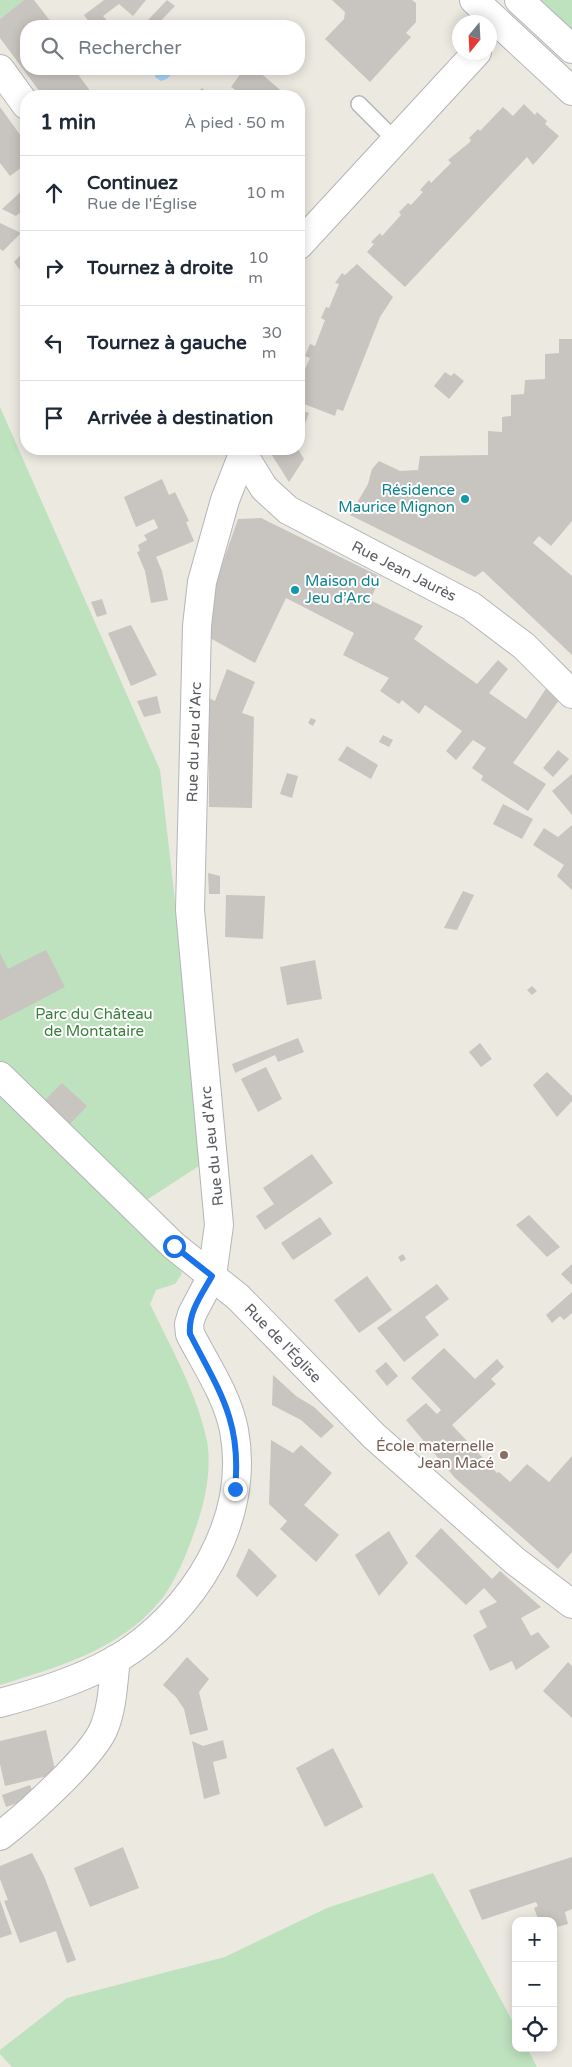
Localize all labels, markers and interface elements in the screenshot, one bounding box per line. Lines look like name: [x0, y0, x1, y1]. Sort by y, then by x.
north arrow: [452, 15, 497, 60]
search box: [20, 20, 305, 75]
icon: search: [38, 34, 66, 62]
text: Rechercher: [78, 37, 181, 59]
text: 1 min: [40, 110, 96, 135]
text: À pied · 50 m: [184, 113, 285, 133]
text: Continuez: [87, 172, 178, 194]
icon: ahead: [40, 179, 68, 207]
text: 10 m: [246, 183, 285, 203]
text: Rue de l'Église: [87, 194, 197, 214]
text: 10 m: [248, 248, 268, 288]
icon: right: [40, 254, 68, 282]
text: Tournez à droite: [87, 257, 233, 279]
text: 30 m: [262, 323, 282, 363]
icon: left: [40, 329, 68, 357]
text: Tournez à gauche: [87, 332, 247, 354]
icon: arrive: [40, 404, 68, 432]
text: Arrivée à destination: [87, 407, 273, 429]
place label: Résidence Maurice Mignon: [338, 481, 455, 516]
marker: Résidence Maurice Mignon: [459, 493, 471, 505]
street label: Rue Jean Jaurès: [349, 537, 459, 605]
place label: Maison du Jeu d’Arc: [305, 572, 380, 607]
marker: Maison du Jeu d’Arc: [289, 584, 301, 596]
street label: Rue du Jeu d'Arc: [183, 681, 205, 803]
park label: Parc du Château de Montataire: [35, 1005, 153, 1040]
street label: Rue du Jeu d'Arc: [197, 1085, 227, 1207]
route start: [163, 1235, 186, 1258]
street label: Rue de l'Église: [241, 1300, 325, 1386]
place label: École maternelle Jean Macé: [376, 1437, 494, 1472]
marker: École maternelle Jean Macé: [498, 1449, 510, 1461]
route end: [224, 1478, 247, 1501]
map controls: [512, 1917, 557, 2052]
button: +: [512, 1917, 557, 1962]
button: −: [512, 1962, 557, 2007]
button: locate: [512, 2007, 557, 2052]

